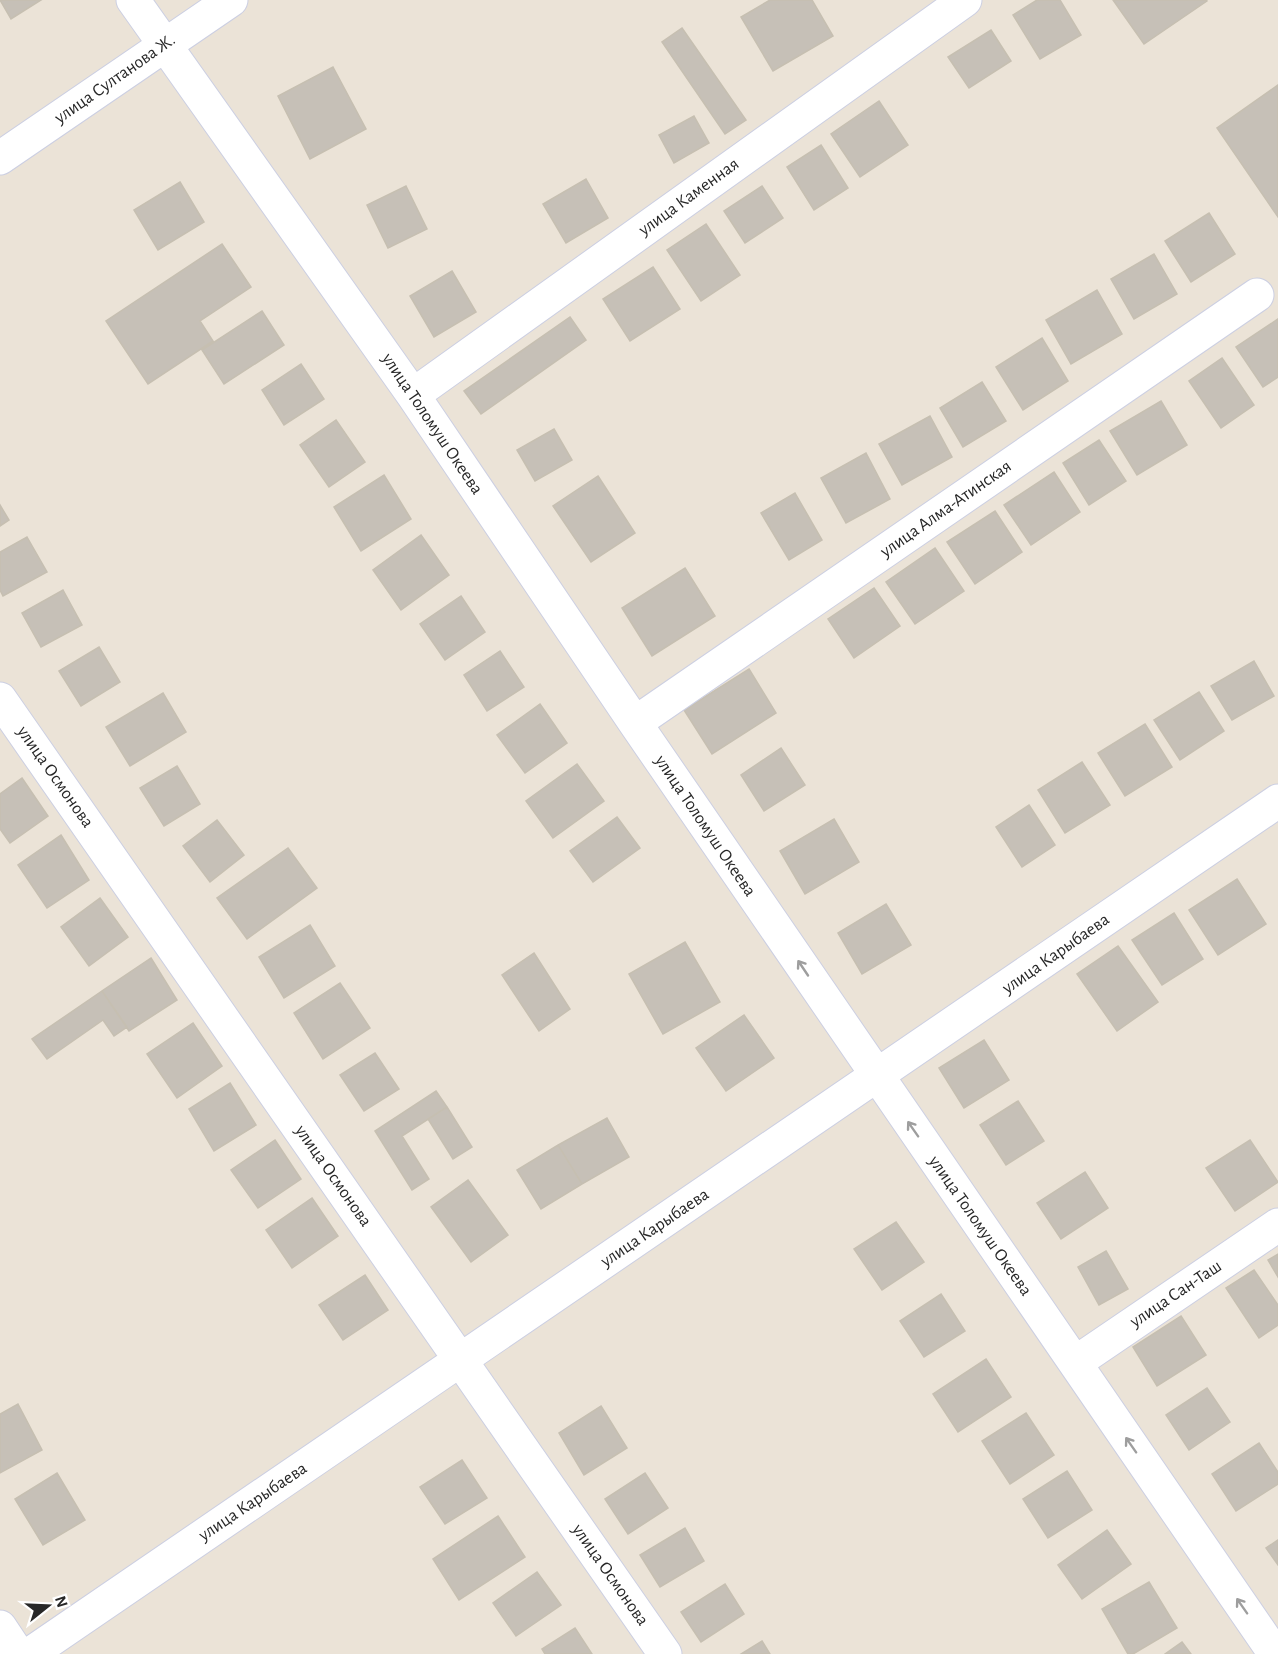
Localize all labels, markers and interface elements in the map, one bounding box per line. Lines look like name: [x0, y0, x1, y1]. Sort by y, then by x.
street label: улица Султанова Ж.: [51, 31, 179, 128]
street label: улица Каменная: [635, 155, 742, 240]
street label: улица Толомуш Океева: [378, 349, 486, 498]
street label: улица Алма-Атинская: [876, 457, 1015, 562]
street label: улица Осмонова: [13, 722, 97, 831]
street label: улица Толомуш Океева: [651, 751, 759, 900]
street label: улица Карыбаева: [998, 910, 1113, 998]
one-way arrow: [797, 960, 809, 977]
street label: улица Осмонова: [291, 1121, 375, 1230]
one-way arrow: [907, 1121, 919, 1138]
street label: улица Толомуш Океева: [924, 1152, 1035, 1299]
street label: улица Карыбаева: [596, 1184, 712, 1271]
street label: улица Сан-Таш: [1126, 1257, 1225, 1332]
one-way arrow: [1125, 1438, 1137, 1454]
street label: улица Карыбаева: [194, 1458, 310, 1545]
street label: улица Осмонова: [568, 1520, 652, 1629]
north arrow: [18, 1576, 78, 1636]
text: N: [52, 1594, 71, 1609]
one-way arrow: [1236, 1598, 1248, 1614]

